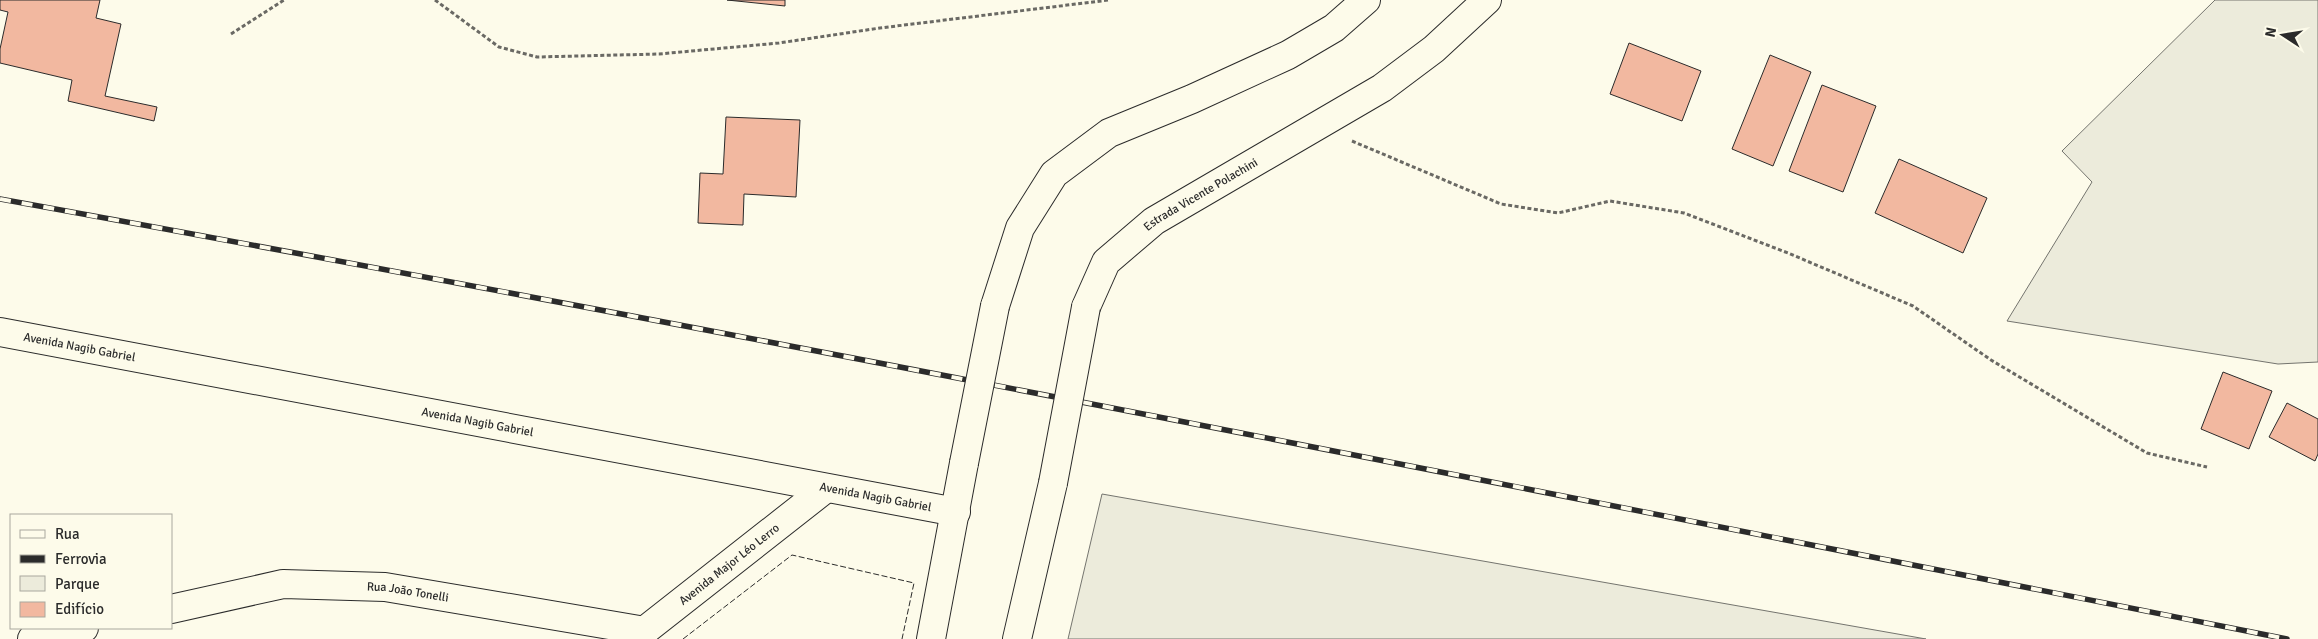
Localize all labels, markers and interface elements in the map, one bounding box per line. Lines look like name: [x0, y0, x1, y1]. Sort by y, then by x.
north arrow: [2258, 10, 2308, 60]
text: N: [2261, 26, 2280, 39]
street label: Estrada Vicente Polachini: [1141, 155, 1261, 235]
street label: Avenida Nagib Gabriel: [22, 330, 137, 365]
street label: Avenida Nagib Gabriel: [420, 405, 535, 440]
street label: Avenida Nagib Gabriel: [818, 479, 933, 515]
legend: [10, 514, 172, 629]
street label: Avenida Major Léo Lerro: [676, 521, 783, 609]
text: Rua: [55, 525, 80, 543]
text: Ferrovia: [55, 550, 107, 568]
text: Parque: [55, 575, 100, 593]
street label: Rua João Tonelli: [367, 579, 450, 606]
text: Edifício: [55, 600, 104, 618]

